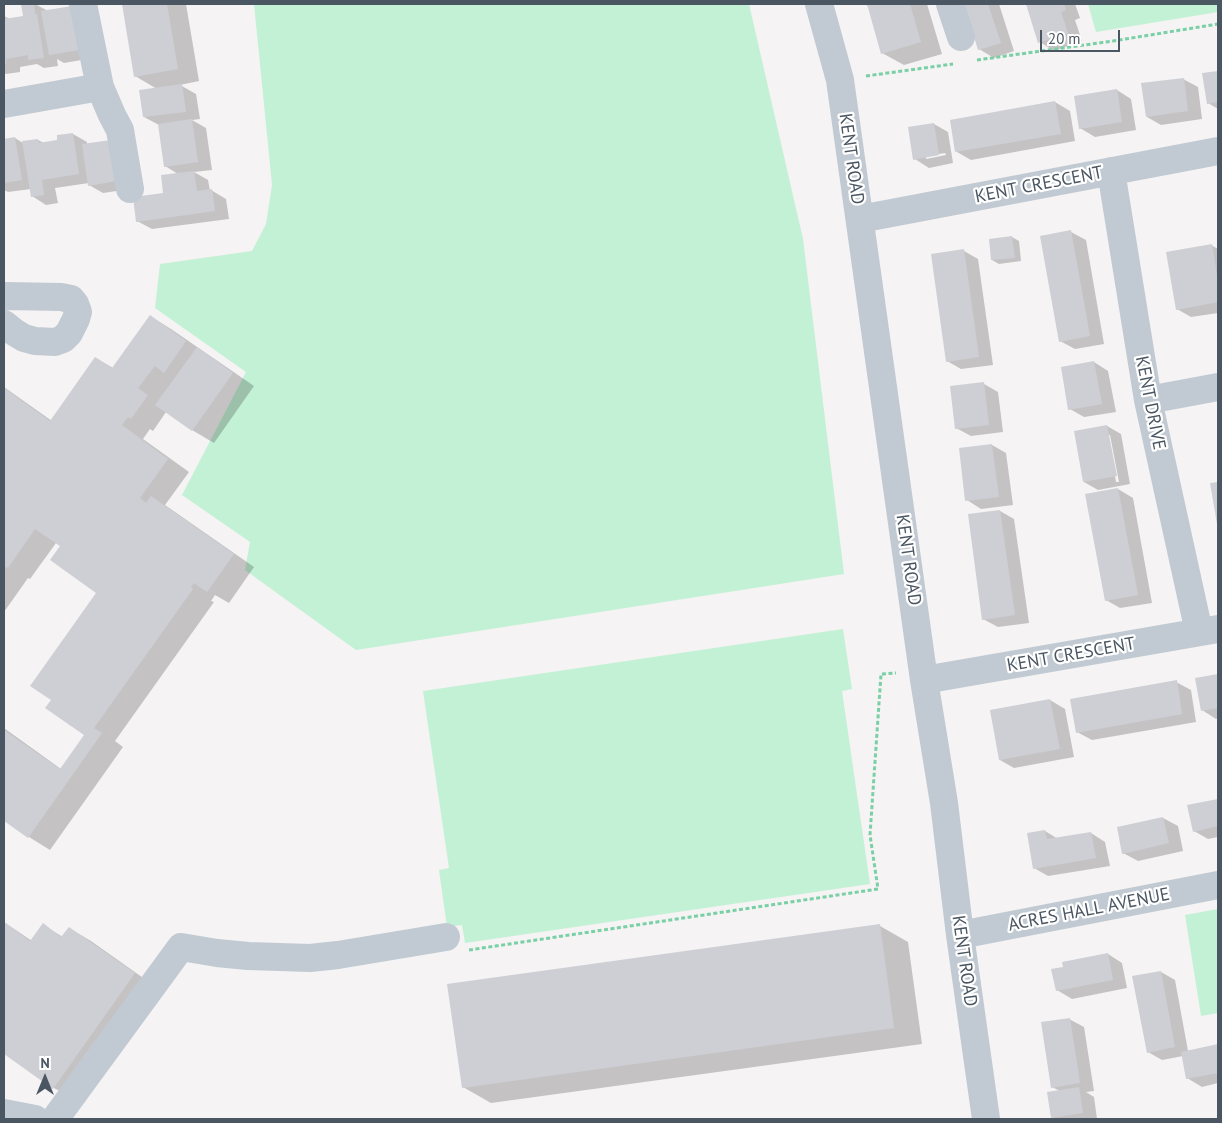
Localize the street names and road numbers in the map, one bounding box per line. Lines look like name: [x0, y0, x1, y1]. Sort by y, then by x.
street label: KENT ROAD: [834, 112, 868, 206]
street label: KENT CRESCENT: [973, 162, 1105, 208]
street label: KENT DRIVE: [1130, 354, 1170, 452]
street label: KENT ROAD: [891, 513, 925, 607]
street label: KENT CRESCENT: [1005, 633, 1137, 677]
street label: ACRES HALL AVENUE: [1006, 884, 1172, 936]
street label: KENT ROAD: [947, 914, 981, 1008]

